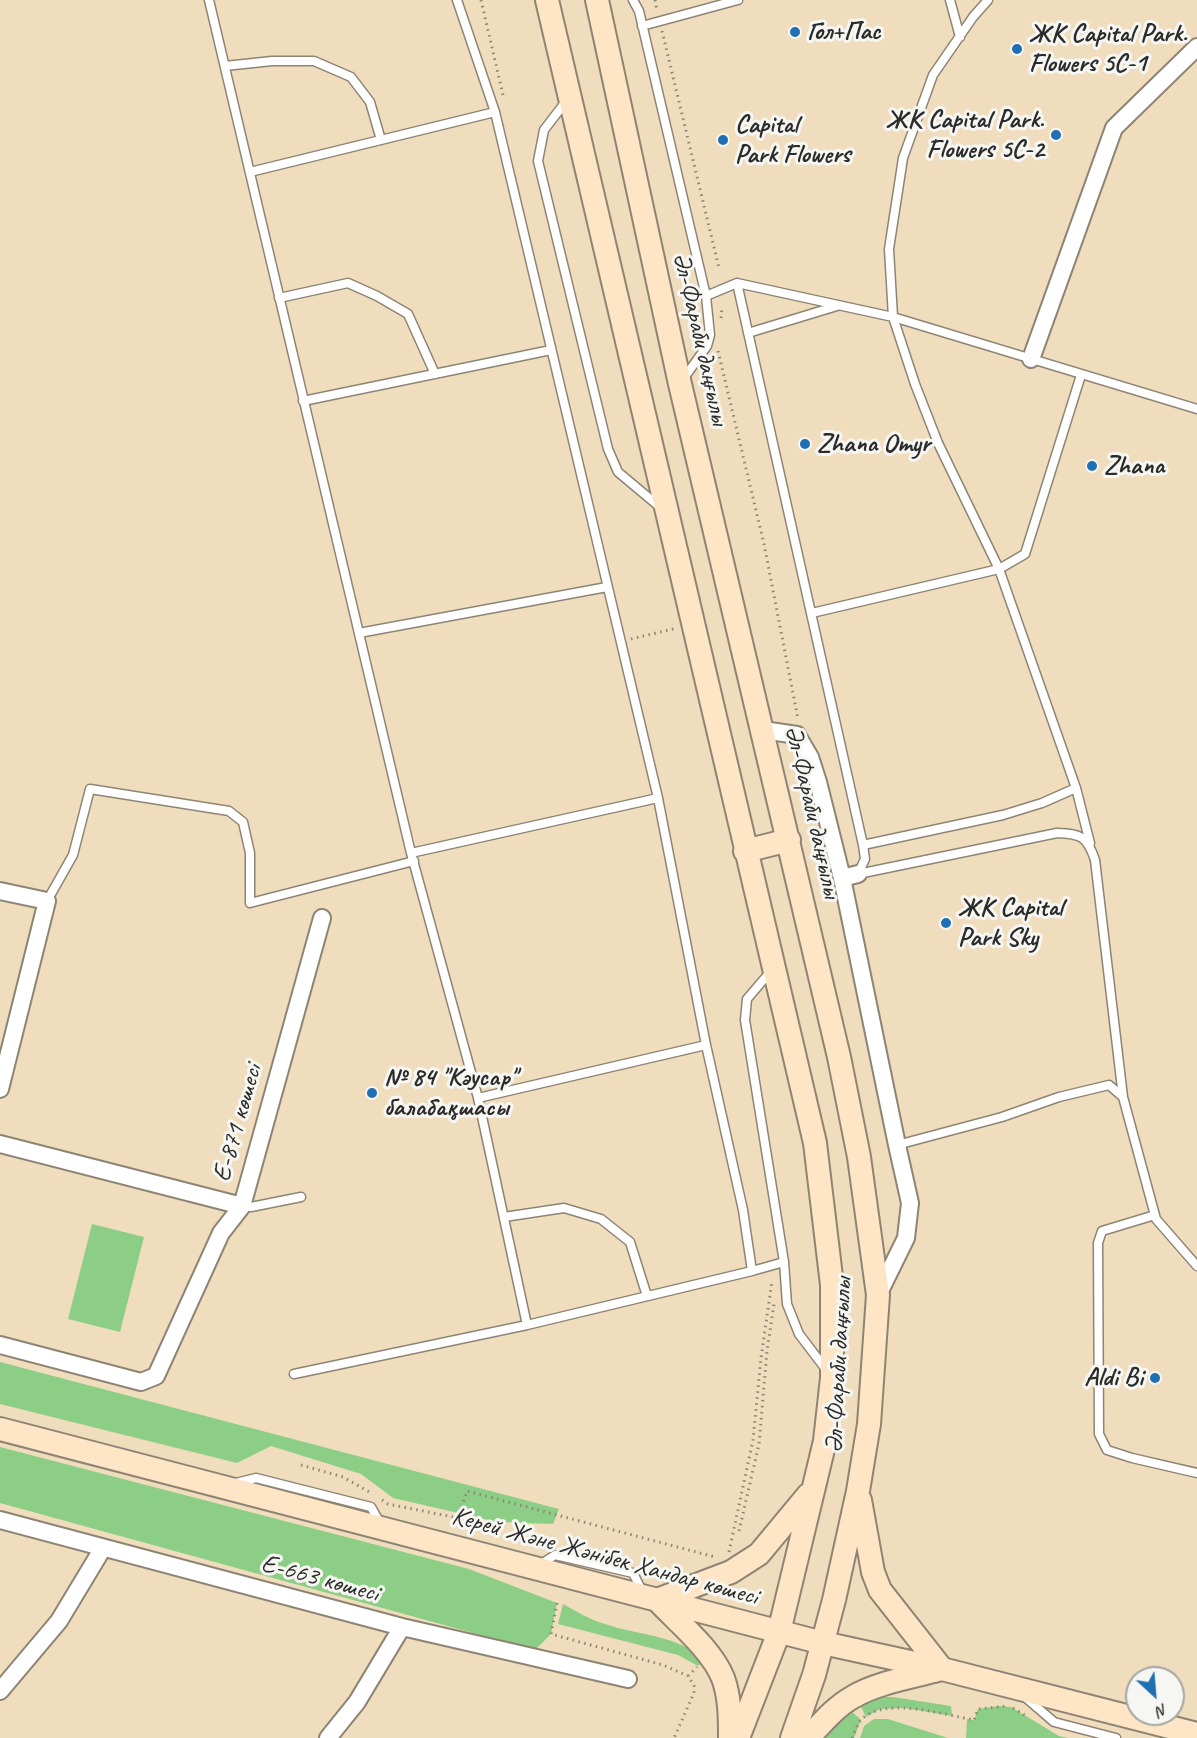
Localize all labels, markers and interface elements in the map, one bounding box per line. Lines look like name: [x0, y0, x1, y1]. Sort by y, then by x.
place label: Гол+Пас: [807, 16, 880, 48]
place label: ЖК Capital Park. Flowers 5C-1: [1029, 18, 1187, 80]
marker: Гол+Пас: [788, 25, 802, 39]
marker: ЖК Capital Park. Flowers 5C-1: [1010, 42, 1024, 56]
place label: ЖК Capital Park. Flowers 5C-2: [886, 104, 1044, 166]
place label: Capital Park Flowers: [735, 109, 850, 170]
marker: ЖК Capital Park. Flowers 5C-2: [1049, 128, 1063, 142]
marker: Capital Park Flowers: [716, 133, 730, 147]
street label: Әл-Фараби даңғылы: [665, 250, 735, 428]
place label: Zhana Omyr: [817, 428, 930, 460]
marker: Zhana Omyr: [798, 437, 812, 451]
place label: Zhana: [1104, 450, 1164, 482]
marker: Zhana: [1085, 459, 1099, 473]
street label: Әл-Фараби даңғылы: [777, 723, 847, 901]
place label: ЖК Capital Park Sky: [958, 892, 1063, 954]
marker: ЖК Capital Park Sky: [939, 916, 953, 930]
street label: Е-871 көшесі: [206, 1061, 270, 1185]
place label: № 84 "Кәусар" балабақшасы: [384, 1062, 516, 1124]
marker: № 84 "Кәусар" балабақшасы: [365, 1086, 379, 1100]
street label: Әл-Фараби даңғылы: [819, 1276, 859, 1454]
place label: Aldi Bi: [1084, 1362, 1143, 1394]
marker: Aldi Bi: [1148, 1371, 1162, 1385]
street label: Керей Және Жәнібек Хандар көшесі: [448, 1501, 762, 1613]
street label: Е-663 көшесі: [258, 1548, 382, 1610]
north arrow: [1125, 1666, 1185, 1726]
text: N: [1153, 1699, 1171, 1722]

